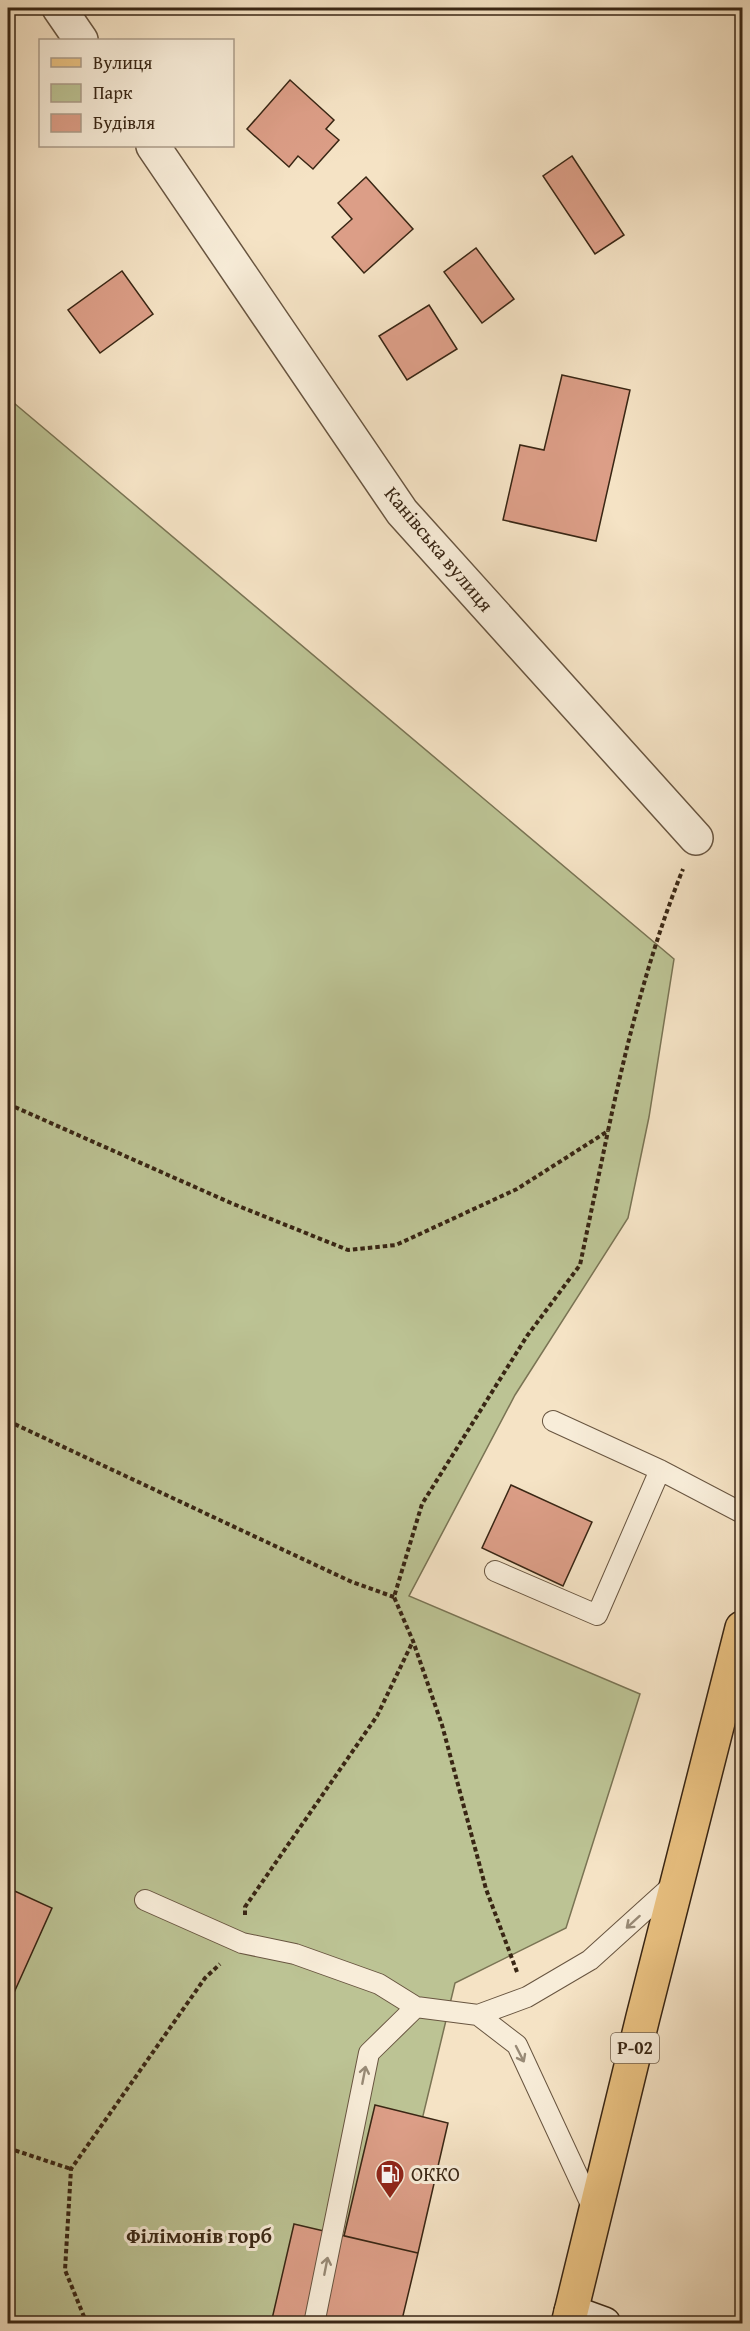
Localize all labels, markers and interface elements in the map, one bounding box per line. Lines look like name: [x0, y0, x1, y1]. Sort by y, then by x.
legend: [39, 39, 234, 147]
text: Вулиця: [93, 49, 152, 76]
text: Парк: [93, 79, 133, 106]
text: Будівля: [93, 109, 155, 136]
street label: Канівська вулиця: [378, 480, 501, 618]
one-way arrow: [626, 1915, 641, 1929]
road number: Р-02: [611, 2033, 659, 2063]
one-way arrow: [515, 2045, 527, 2063]
one-way arrow: [359, 2066, 370, 2085]
fuel station icon: ОККО: [374, 2158, 406, 2200]
place label: ОККО: [411, 2159, 460, 2188]
district label: Філімонів горб: [126, 2220, 272, 2251]
one-way arrow: [321, 2257, 332, 2276]

